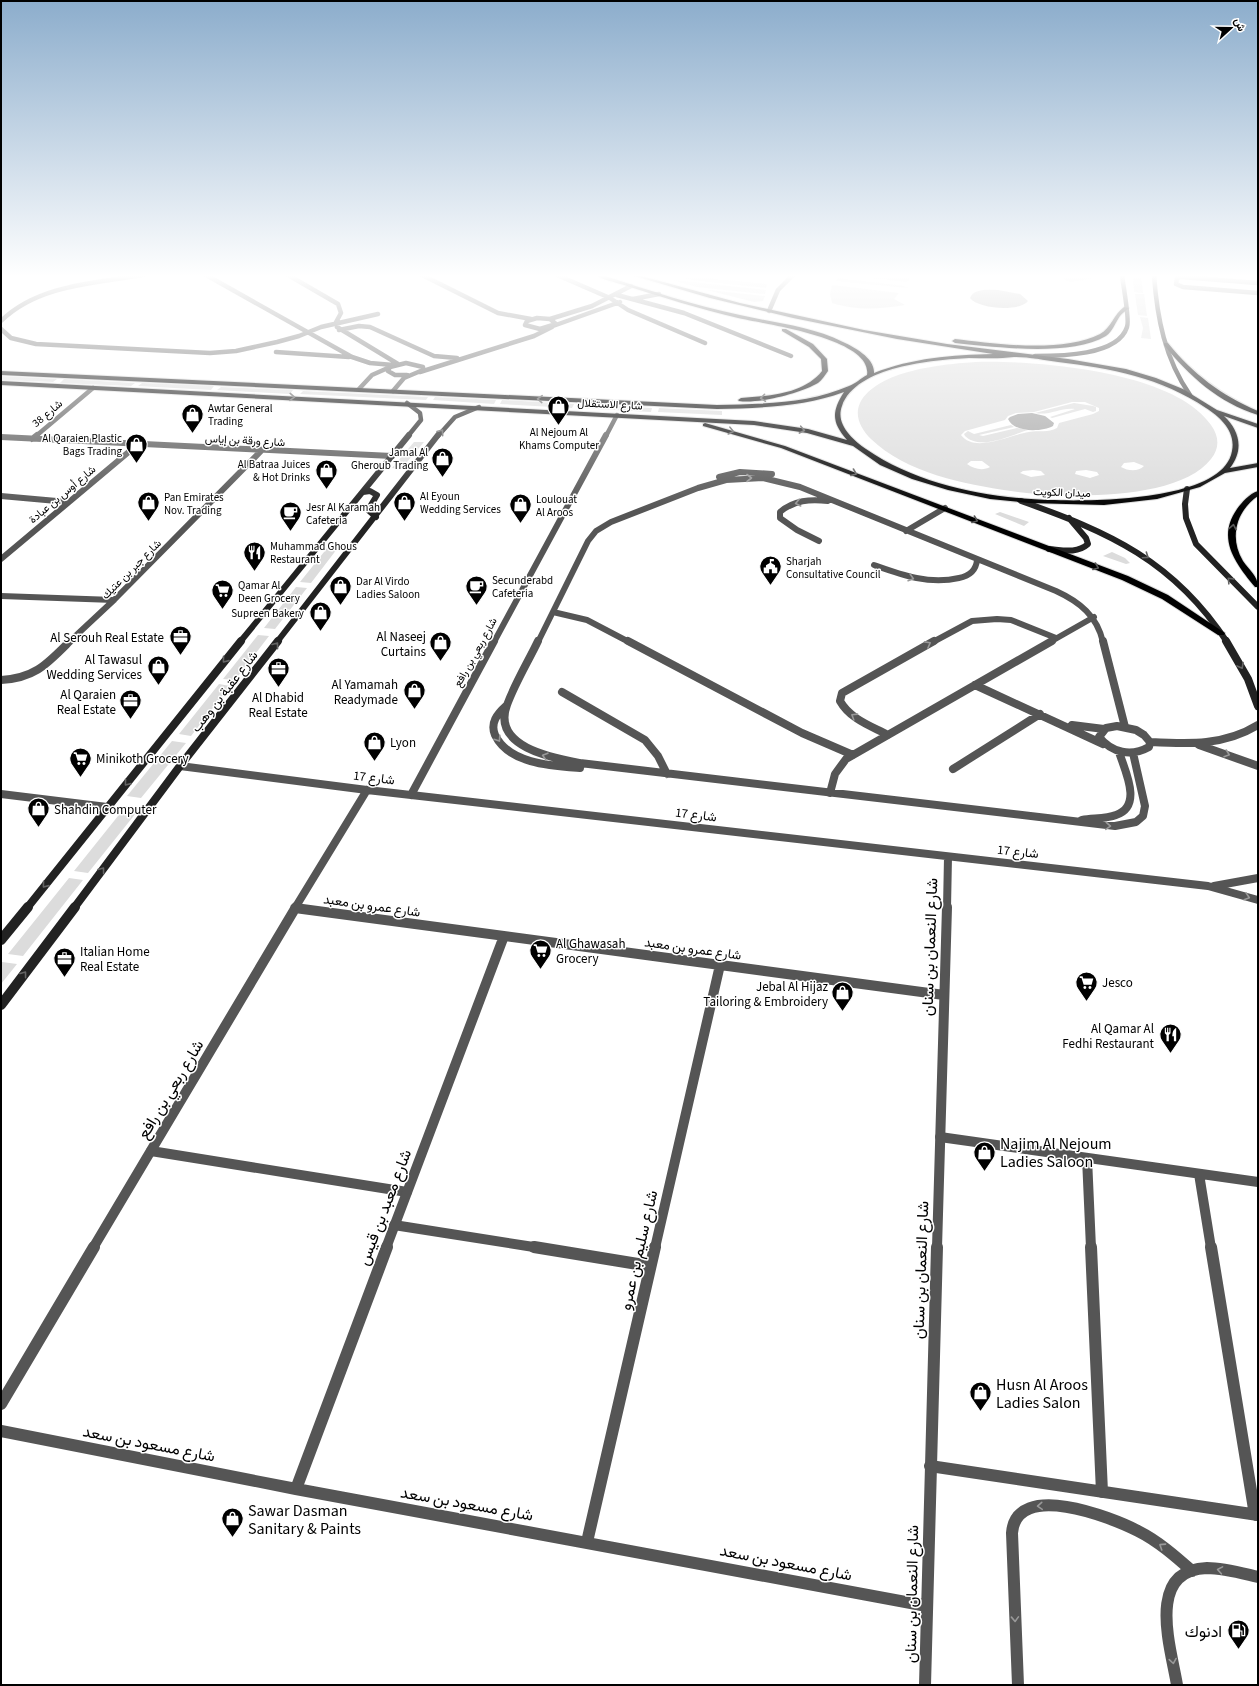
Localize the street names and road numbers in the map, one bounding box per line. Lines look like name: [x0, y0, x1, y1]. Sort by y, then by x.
street label: شارع الاستقلال: [577, 395, 643, 414]
street label: شارع 38: [29, 396, 66, 430]
street label: شارع ورقة بن إياس: [204, 431, 286, 450]
street label: شارع أوس بن عبادة: [26, 462, 99, 527]
street label: ميدان الكويت: [1033, 484, 1091, 501]
street label: شارع جبر بن عتيك: [98, 536, 165, 603]
street label: شارع ربعي بن رافع: [450, 615, 503, 691]
street label: شارع عقبة بن وهب: [187, 647, 262, 736]
street label: شارع 17: [352, 767, 396, 789]
street label: شارع 17: [674, 804, 718, 826]
street label: شارع 17: [996, 841, 1040, 863]
street label: شارع النعمان بن سنان: [917, 878, 943, 1016]
street label: شارع عمرو بن معبد: [322, 890, 422, 922]
street label: شارع عمرو بن معبد: [643, 933, 743, 965]
street label: شارع ربعي بن رافع: [132, 1036, 211, 1144]
street label: شارع معبد بن قيس: [353, 1146, 417, 1269]
street label: شارع سليم بن عمرو: [615, 1188, 663, 1312]
street label: شارع النعمان بن سنان: [908, 1201, 934, 1339]
street label: شارع مسعود بن سعد: [81, 1420, 217, 1468]
street label: شارع مسعود بن سعد: [399, 1481, 535, 1526]
street label: شارع النعمان بن سنان: [900, 1525, 924, 1663]
street label: شارع مسعود بن سعد: [718, 1539, 854, 1587]

